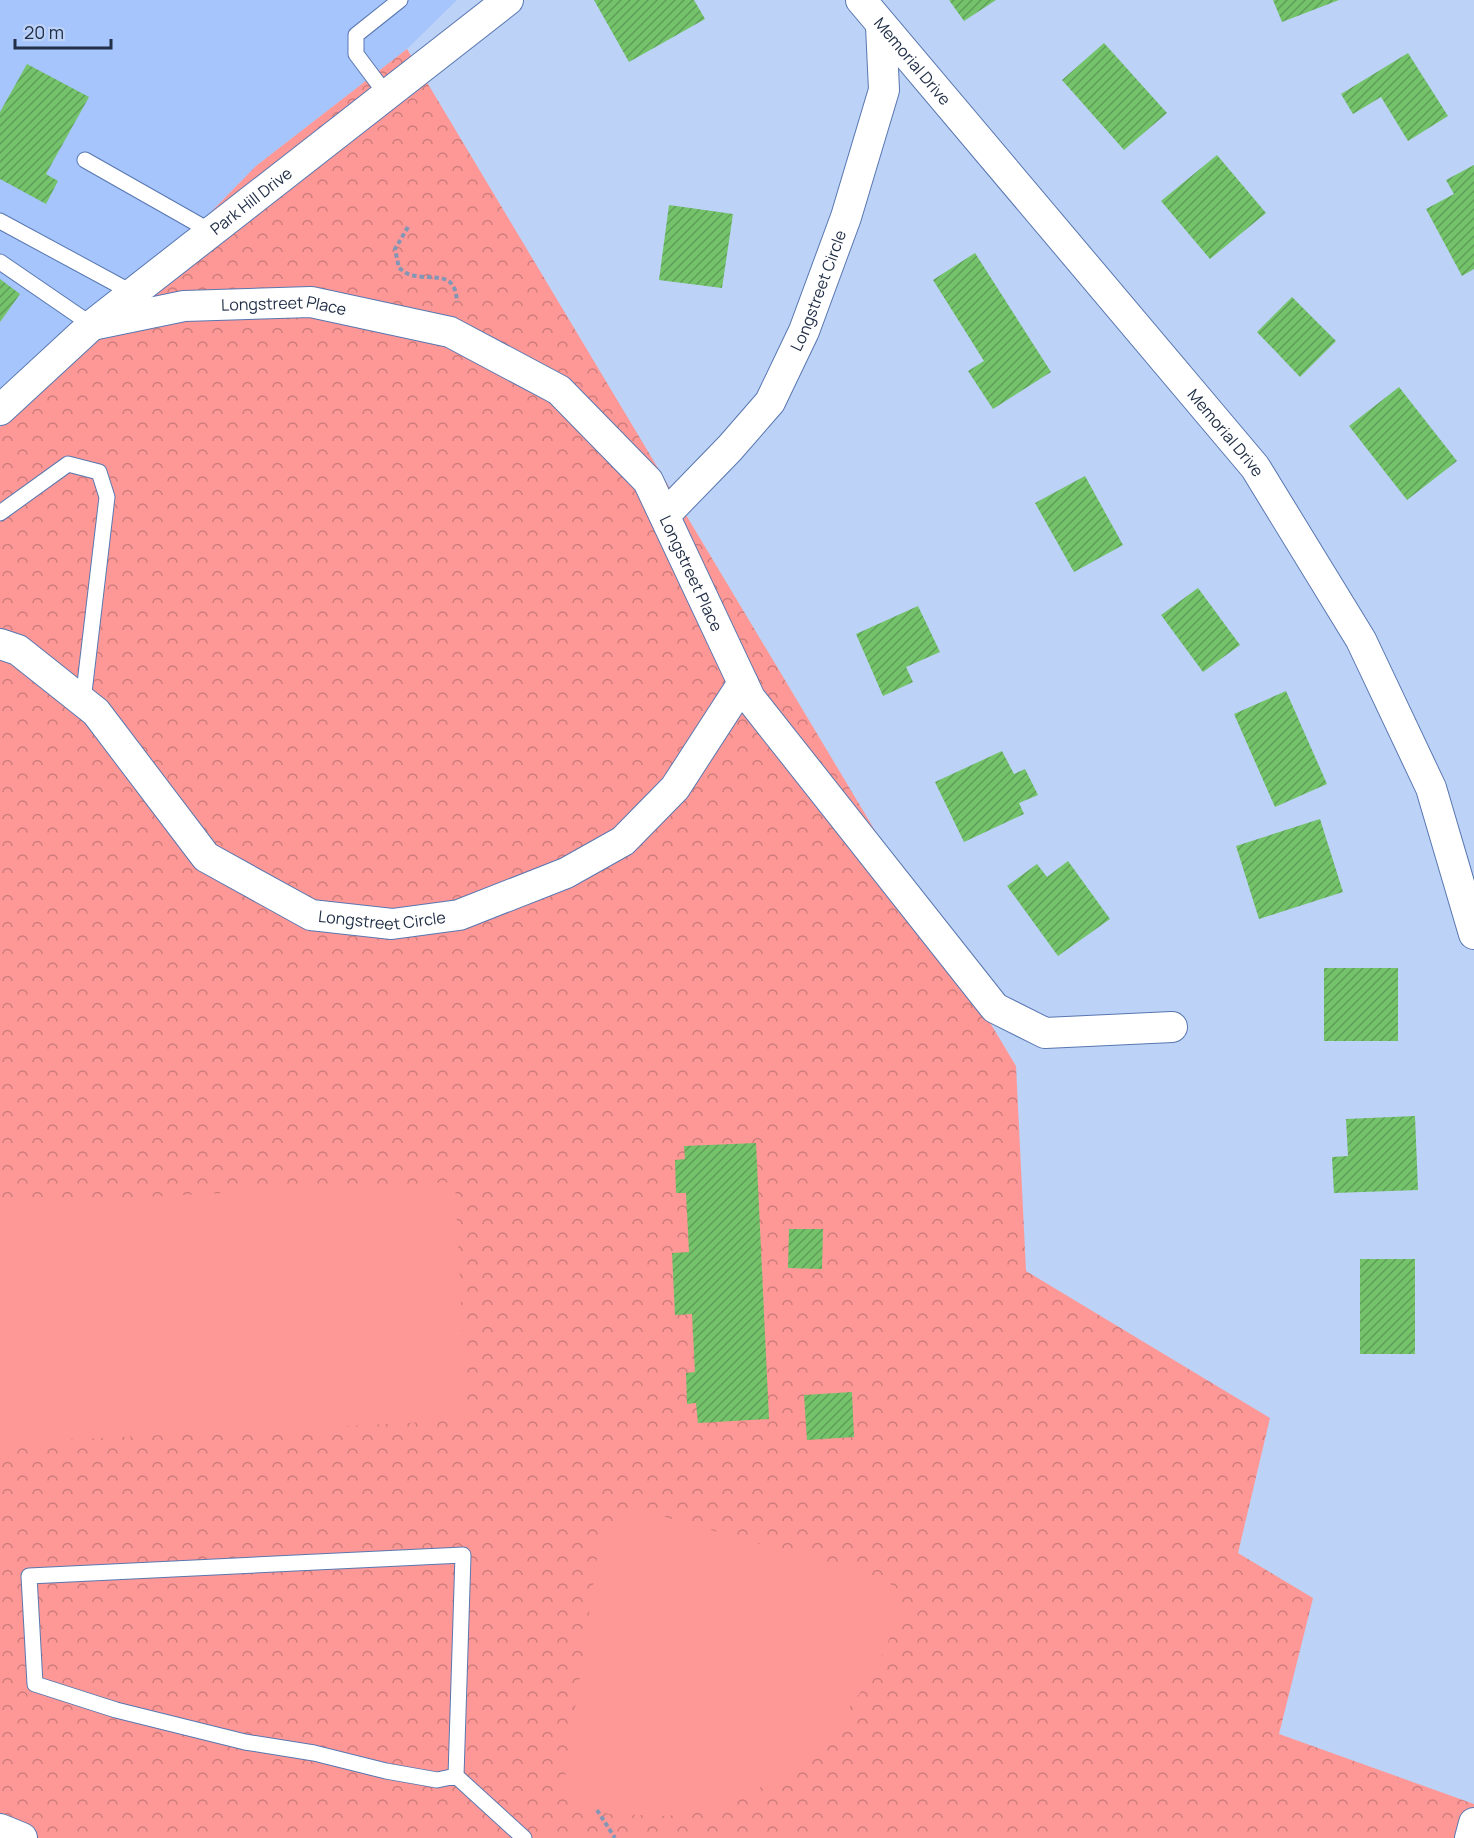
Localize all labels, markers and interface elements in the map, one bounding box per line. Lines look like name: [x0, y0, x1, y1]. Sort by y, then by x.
scale bar: [15, 12, 111, 50]
street label: Memorial Drive: [869, 13, 956, 110]
text: 20 m: [24, 20, 64, 44]
street label: Park Hill Drive: [206, 162, 296, 240]
street label: Longstreet Circle: [785, 227, 851, 355]
street label: Longstreet Place: [221, 290, 348, 320]
street label: Memorial Drive: [1183, 384, 1269, 481]
street label: Longstreet Place: [655, 512, 728, 635]
street label: Longstreet Circle: [317, 905, 447, 935]

